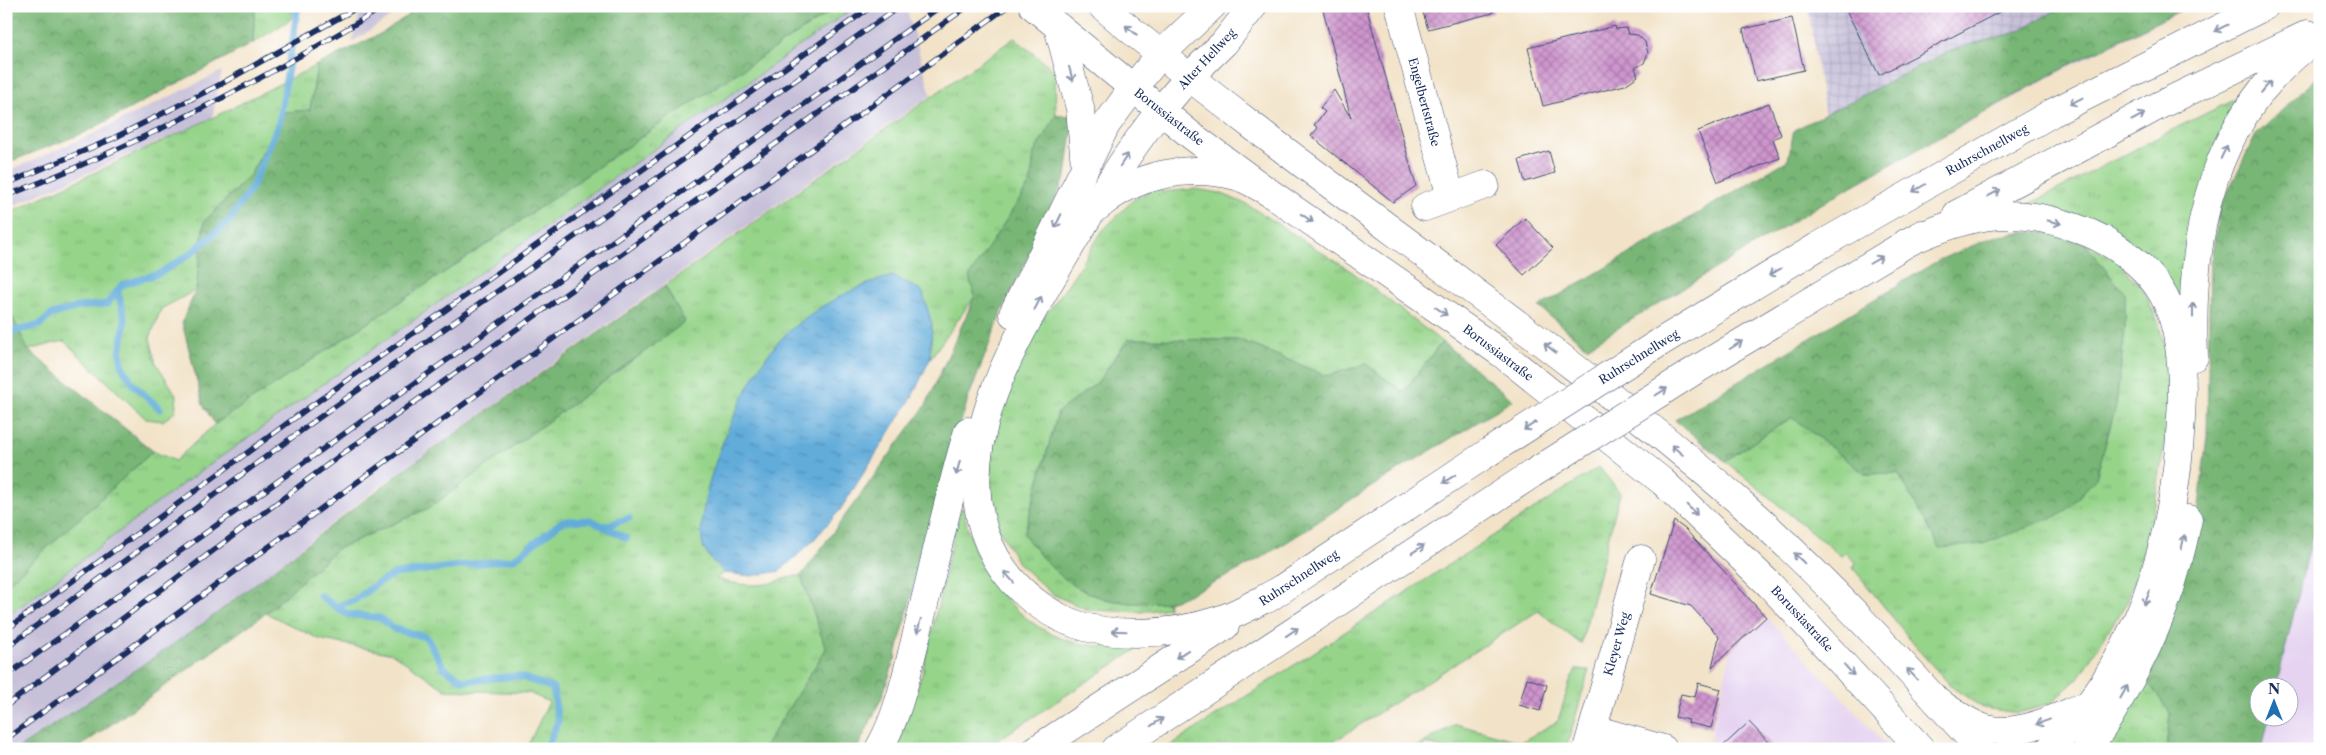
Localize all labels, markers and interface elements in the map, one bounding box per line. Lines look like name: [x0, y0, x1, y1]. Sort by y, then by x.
one-way arrow: [2214, 24, 2229, 33]
one-way arrow: [1125, 25, 1138, 36]
street label: Alter Hellweg: [1174, 25, 1239, 93]
street label: Engelbertstraße: [1405, 56, 1444, 148]
one-way arrow: [1066, 65, 1076, 81]
one-way arrow: [2260, 80, 2272, 93]
street label: Borussiastraße: [1131, 85, 1207, 149]
one-way arrow: [2069, 97, 2084, 106]
one-way arrow: [2130, 112, 2145, 122]
street label: Ruhrschnellweg: [1943, 120, 2031, 178]
one-way arrow: [2220, 145, 2229, 160]
one-way arrow: [1119, 153, 1129, 167]
one-way arrow: [1911, 183, 1926, 193]
one-way arrow: [1986, 188, 2001, 197]
one-way arrow: [1053, 213, 1063, 228]
one-way arrow: [1300, 214, 1314, 224]
one-way arrow: [2046, 217, 2062, 227]
one-way arrow: [1869, 255, 1883, 265]
one-way arrow: [1768, 268, 1782, 278]
one-way arrow: [1034, 296, 1043, 311]
one-way arrow: [2188, 302, 2198, 318]
one-way arrow: [1434, 306, 1448, 316]
street label: Borussiastraße: [1460, 321, 1537, 384]
street label: Ruhrschnellweg: [1596, 326, 1682, 387]
one-way arrow: [1728, 340, 1742, 350]
one-way arrow: [1544, 343, 1557, 354]
one-way arrow: [1654, 386, 1668, 396]
one-way arrow: [1523, 421, 1537, 431]
one-way arrow: [1671, 444, 1684, 455]
one-way arrow: [952, 459, 962, 475]
one-way arrow: [1442, 474, 1456, 484]
one-way arrow: [1685, 503, 1697, 515]
one-way arrow: [2179, 534, 2189, 550]
one-way arrow: [1411, 544, 1425, 554]
street label: Ruhrschnellweg: [1256, 546, 1342, 609]
one-way arrow: [1793, 552, 1805, 564]
one-way arrow: [1003, 570, 1015, 583]
street label: Borussiastraße: [1768, 583, 1837, 655]
one-way arrow: [2142, 590, 2151, 605]
street label: Kleyer Weg: [1600, 610, 1633, 677]
one-way arrow: [914, 617, 923, 633]
one-way arrow: [1111, 626, 1128, 636]
one-way arrow: [1285, 627, 1299, 637]
one-way arrow: [1176, 650, 1190, 660]
one-way arrow: [1844, 664, 1855, 677]
one-way arrow: [1906, 668, 1918, 681]
north arrow: [2248, 678, 2298, 728]
text: N: [2268, 680, 2280, 698]
one-way arrow: [2120, 685, 2129, 700]
one-way arrow: [1150, 717, 1164, 727]
one-way arrow: [2035, 718, 2051, 727]

